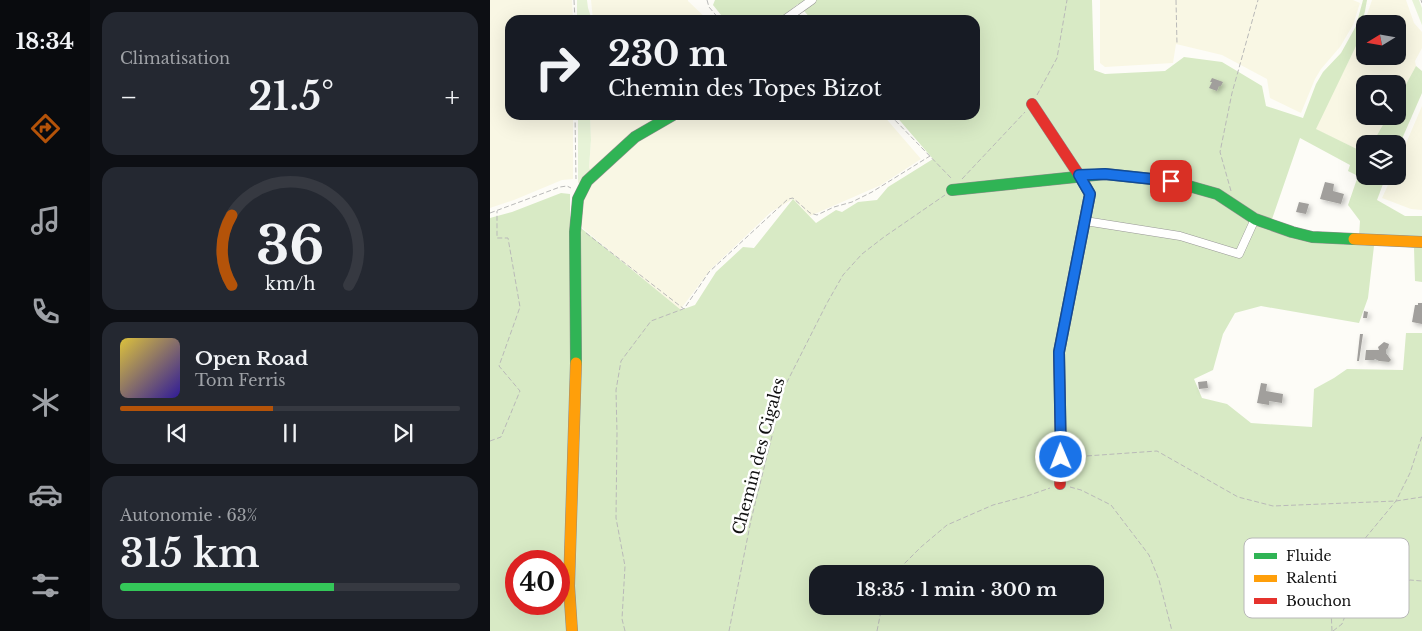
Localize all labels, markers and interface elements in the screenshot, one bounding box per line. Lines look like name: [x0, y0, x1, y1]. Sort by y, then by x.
north arrow: [1356, 15, 1406, 65]
map controls: [1356, 15, 1406, 185]
text: 18:34: [16, 28, 74, 55]
text: 230 m: [608, 32, 728, 75]
icon: right: [525, 35, 590, 100]
text: Climatisation: [120, 48, 230, 68]
text: 21.5°: [248, 73, 334, 120]
text: Chemin des Topes Bizot: [608, 75, 882, 102]
button: search: [1356, 75, 1406, 125]
text: −: [120, 80, 138, 115]
text: +: [445, 80, 460, 115]
icon: directions: [28, 111, 63, 146]
button: layers: [1356, 135, 1406, 185]
pin: [1150, 160, 1192, 202]
icon: arrive: [1157, 167, 1185, 195]
icon: music: [28, 203, 63, 238]
text: 36: [256, 214, 324, 278]
text: km/h: [265, 273, 315, 295]
icon: phone: [28, 294, 63, 329]
text: Open Road: [195, 347, 308, 370]
text: Tom Ferris: [195, 370, 286, 390]
street label: Chemin des Cigales: [727, 375, 789, 537]
icon: climate: [28, 385, 63, 420]
icon: previous: [163, 419, 191, 447]
icon: pause: [276, 419, 304, 447]
icon: next: [389, 419, 417, 447]
position arrow: [1034, 430, 1086, 482]
icon: car: [28, 477, 63, 512]
text: Autonomie · 63%: [120, 505, 257, 525]
text: 315 km: [120, 530, 260, 577]
legend: [1244, 538, 1409, 618]
text: Fluide: [1286, 547, 1332, 565]
speed limit sign: 40: [505, 550, 570, 615]
icon: filters: [28, 568, 63, 603]
text: Ralenti: [1286, 569, 1337, 587]
text: 18:35 · 1 min · 300 m: [856, 578, 1057, 601]
text: Bouchon: [1286, 592, 1352, 610]

